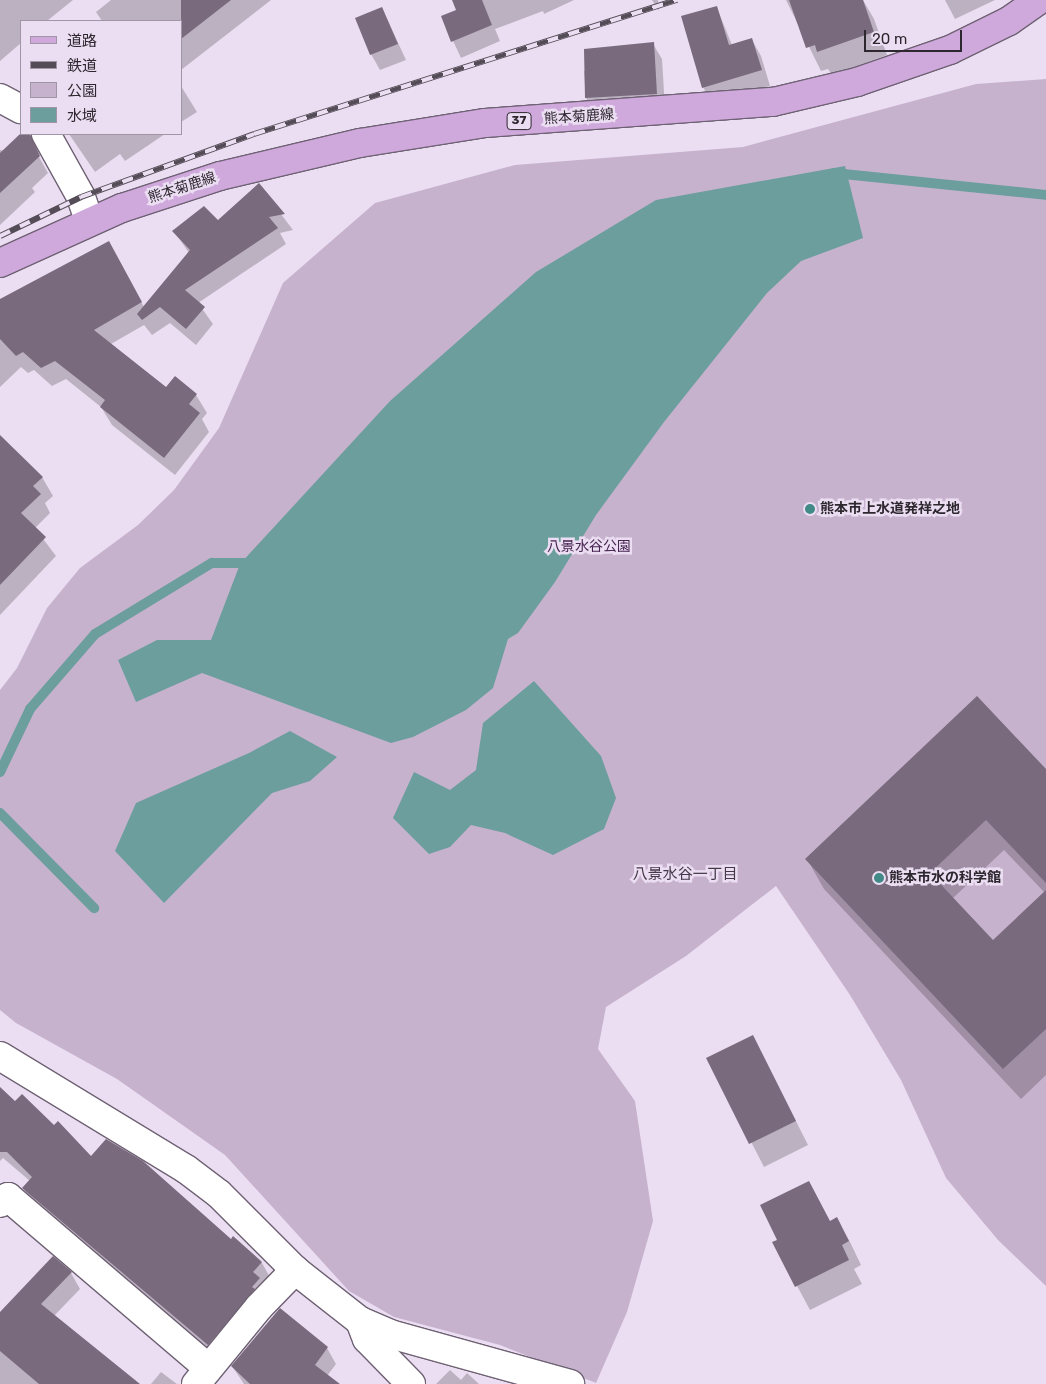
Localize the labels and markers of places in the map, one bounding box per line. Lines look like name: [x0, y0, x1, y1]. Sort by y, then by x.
place label: 熊本市上水道発祥之地: [820, 501, 960, 517]
marker: 熊本市上水道発祥之地: [804, 503, 816, 515]
place label: 熊本市水の科学館: [889, 870, 1001, 886]
marker: 熊本市水の科学館: [873, 872, 885, 884]

